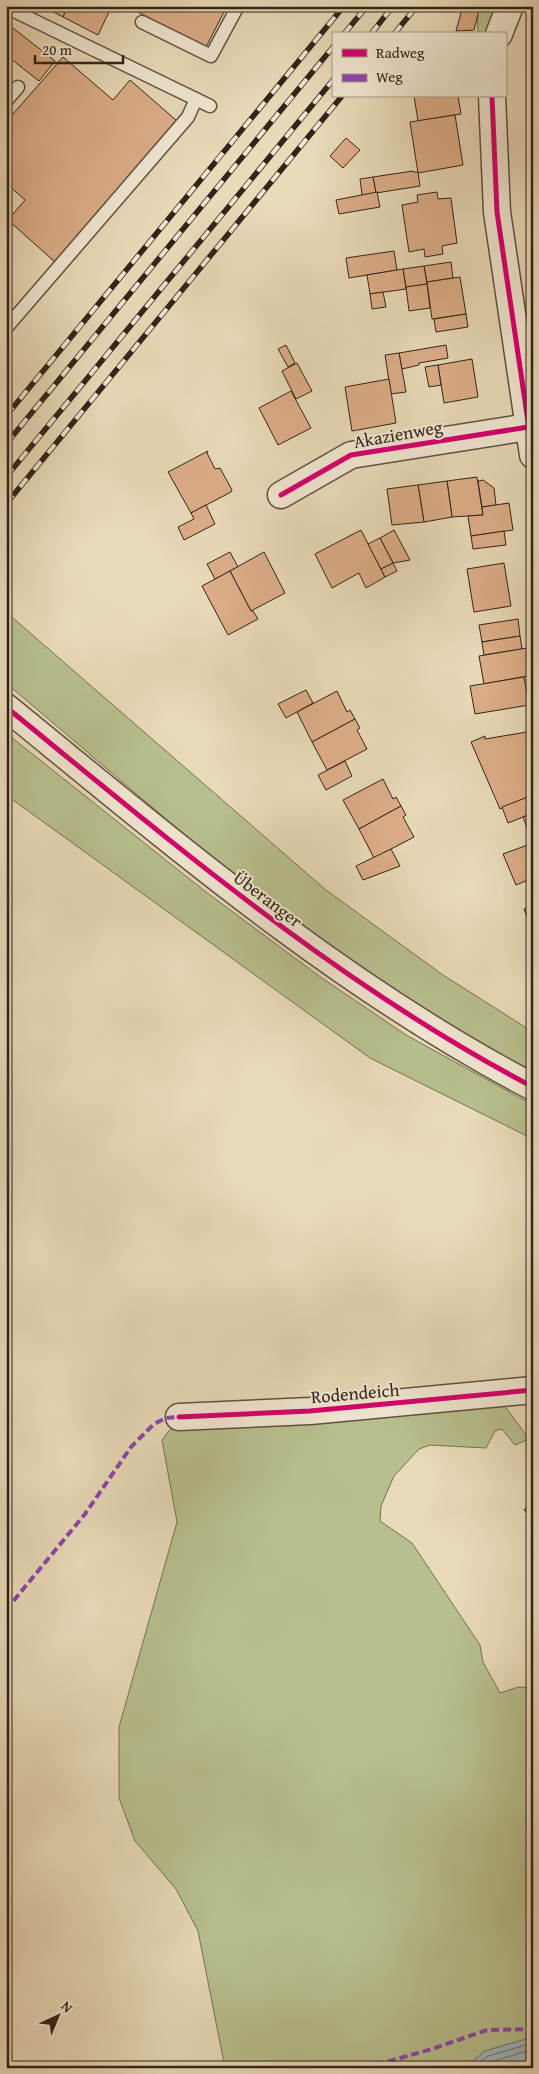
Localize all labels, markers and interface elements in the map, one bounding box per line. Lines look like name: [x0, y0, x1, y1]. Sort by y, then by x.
scale bar: [35, 32, 122, 64]
legend: [332, 32, 506, 98]
text: 20 m: [42, 39, 73, 60]
text: Radweg: [376, 42, 425, 63]
text: Weg: [376, 66, 403, 87]
street label: Akazienweg: [351, 413, 445, 455]
street label: Überanger: [228, 864, 309, 934]
street label: Rodendeich: [310, 1376, 400, 1410]
north arrow: [32, 1992, 82, 2042]
text: N: [57, 1996, 78, 2018]

